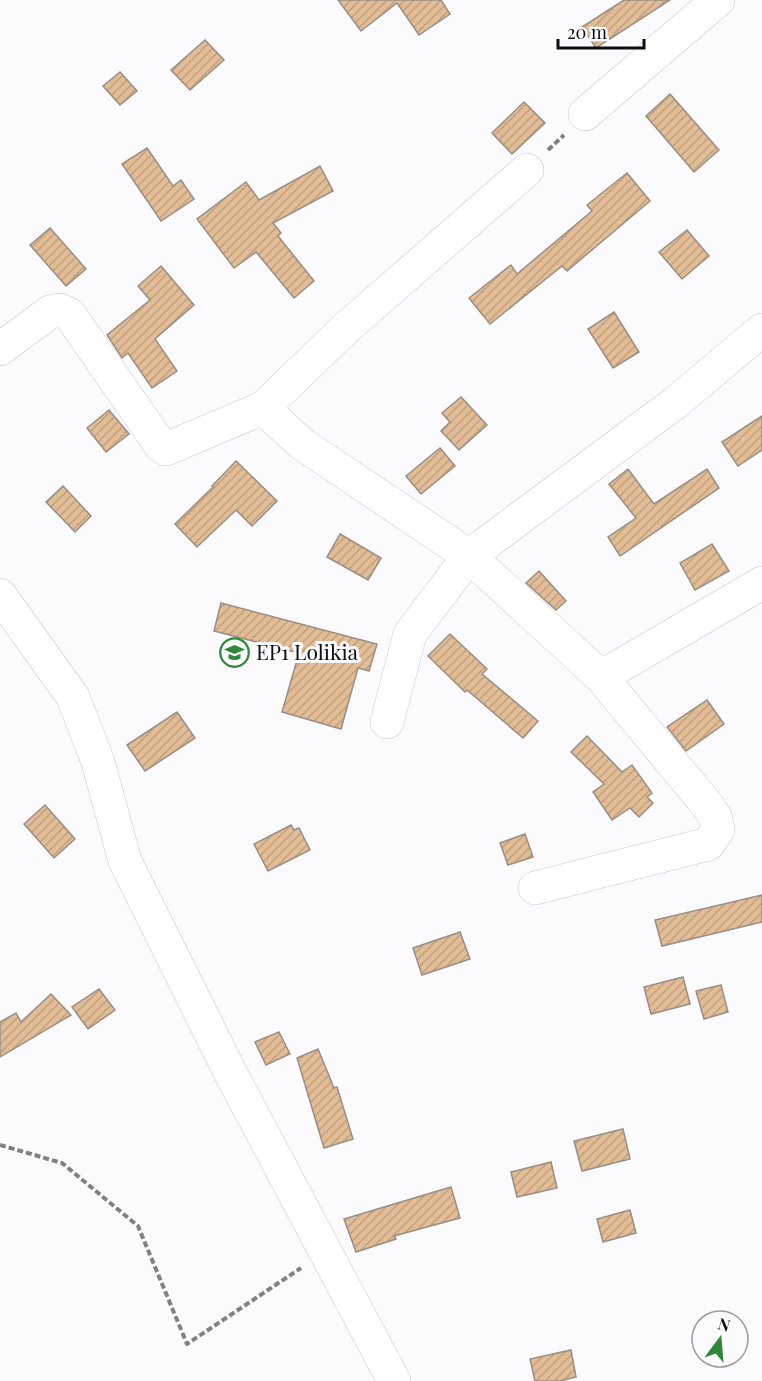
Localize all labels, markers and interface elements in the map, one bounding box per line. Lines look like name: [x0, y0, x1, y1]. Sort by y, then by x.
scale bar: [558, 12, 644, 50]
text: 20 m: [567, 20, 607, 44]
school or university icon: EP1 Lolikia: [219, 637, 251, 669]
place label: EP1 Lolikia: [256, 637, 359, 665]
north arrow: [690, 1309, 750, 1369]
text: N: [716, 1312, 733, 1336]

